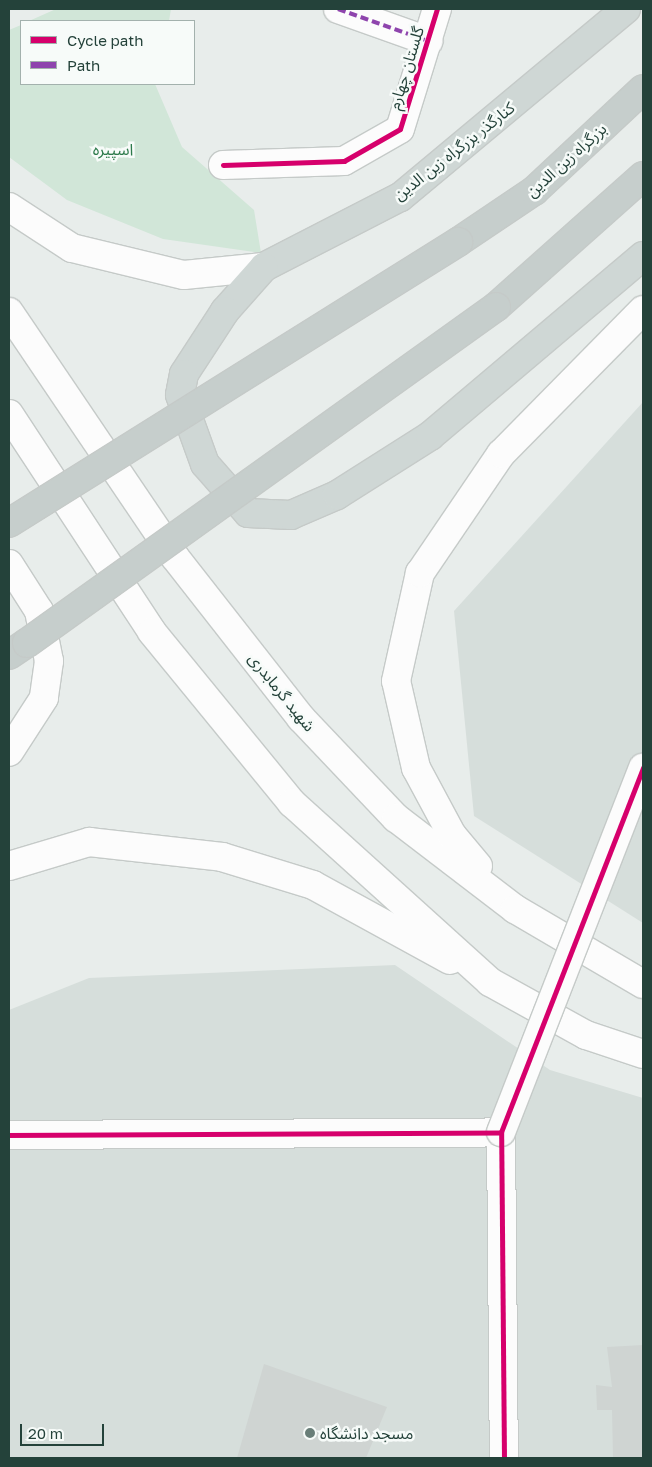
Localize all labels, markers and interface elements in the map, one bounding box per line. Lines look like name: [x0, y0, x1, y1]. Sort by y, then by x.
legend: [20, 20, 195, 85]
street label: گلستان چهارم: [384, 24, 428, 112]
text: Cycle path: [67, 31, 143, 49]
text: Path: [67, 56, 100, 74]
street label: کنارگذر بزرگراه زین الدین: [390, 98, 518, 204]
street label: بزرگراه زین الدین: [522, 119, 610, 201]
park label: اسپیره: [93, 139, 133, 159]
street label: شهید گرمابدری: [245, 649, 319, 735]
scale bar: [22, 1414, 106, 1446]
place label: مسجد دانشگاه: [320, 1423, 413, 1443]
text: 20 m: [28, 1424, 63, 1442]
marker: مسجد دانشگاه: [304, 1427, 316, 1439]

